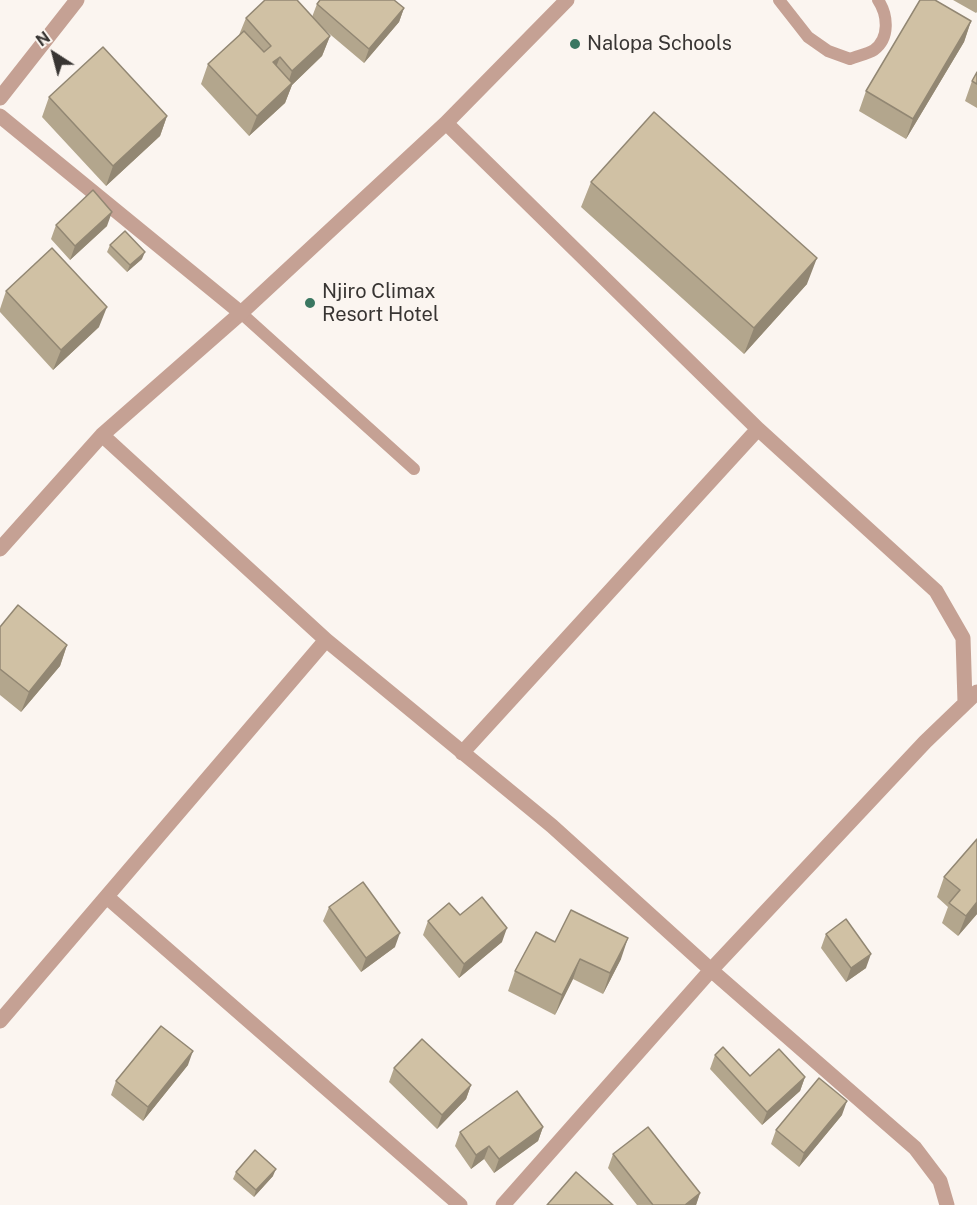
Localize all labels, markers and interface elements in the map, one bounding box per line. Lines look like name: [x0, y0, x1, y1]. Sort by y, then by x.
north arrow: [24, 24, 84, 84]
text: N: [32, 28, 54, 50]
place label: Nalopa Schools: [587, 32, 732, 56]
marker: Nalopa Schools: [568, 37, 582, 51]
place label: Njiro Climax Resort Hotel: [322, 280, 439, 327]
marker: Njiro Climax Resort Hotel: [303, 296, 317, 310]

